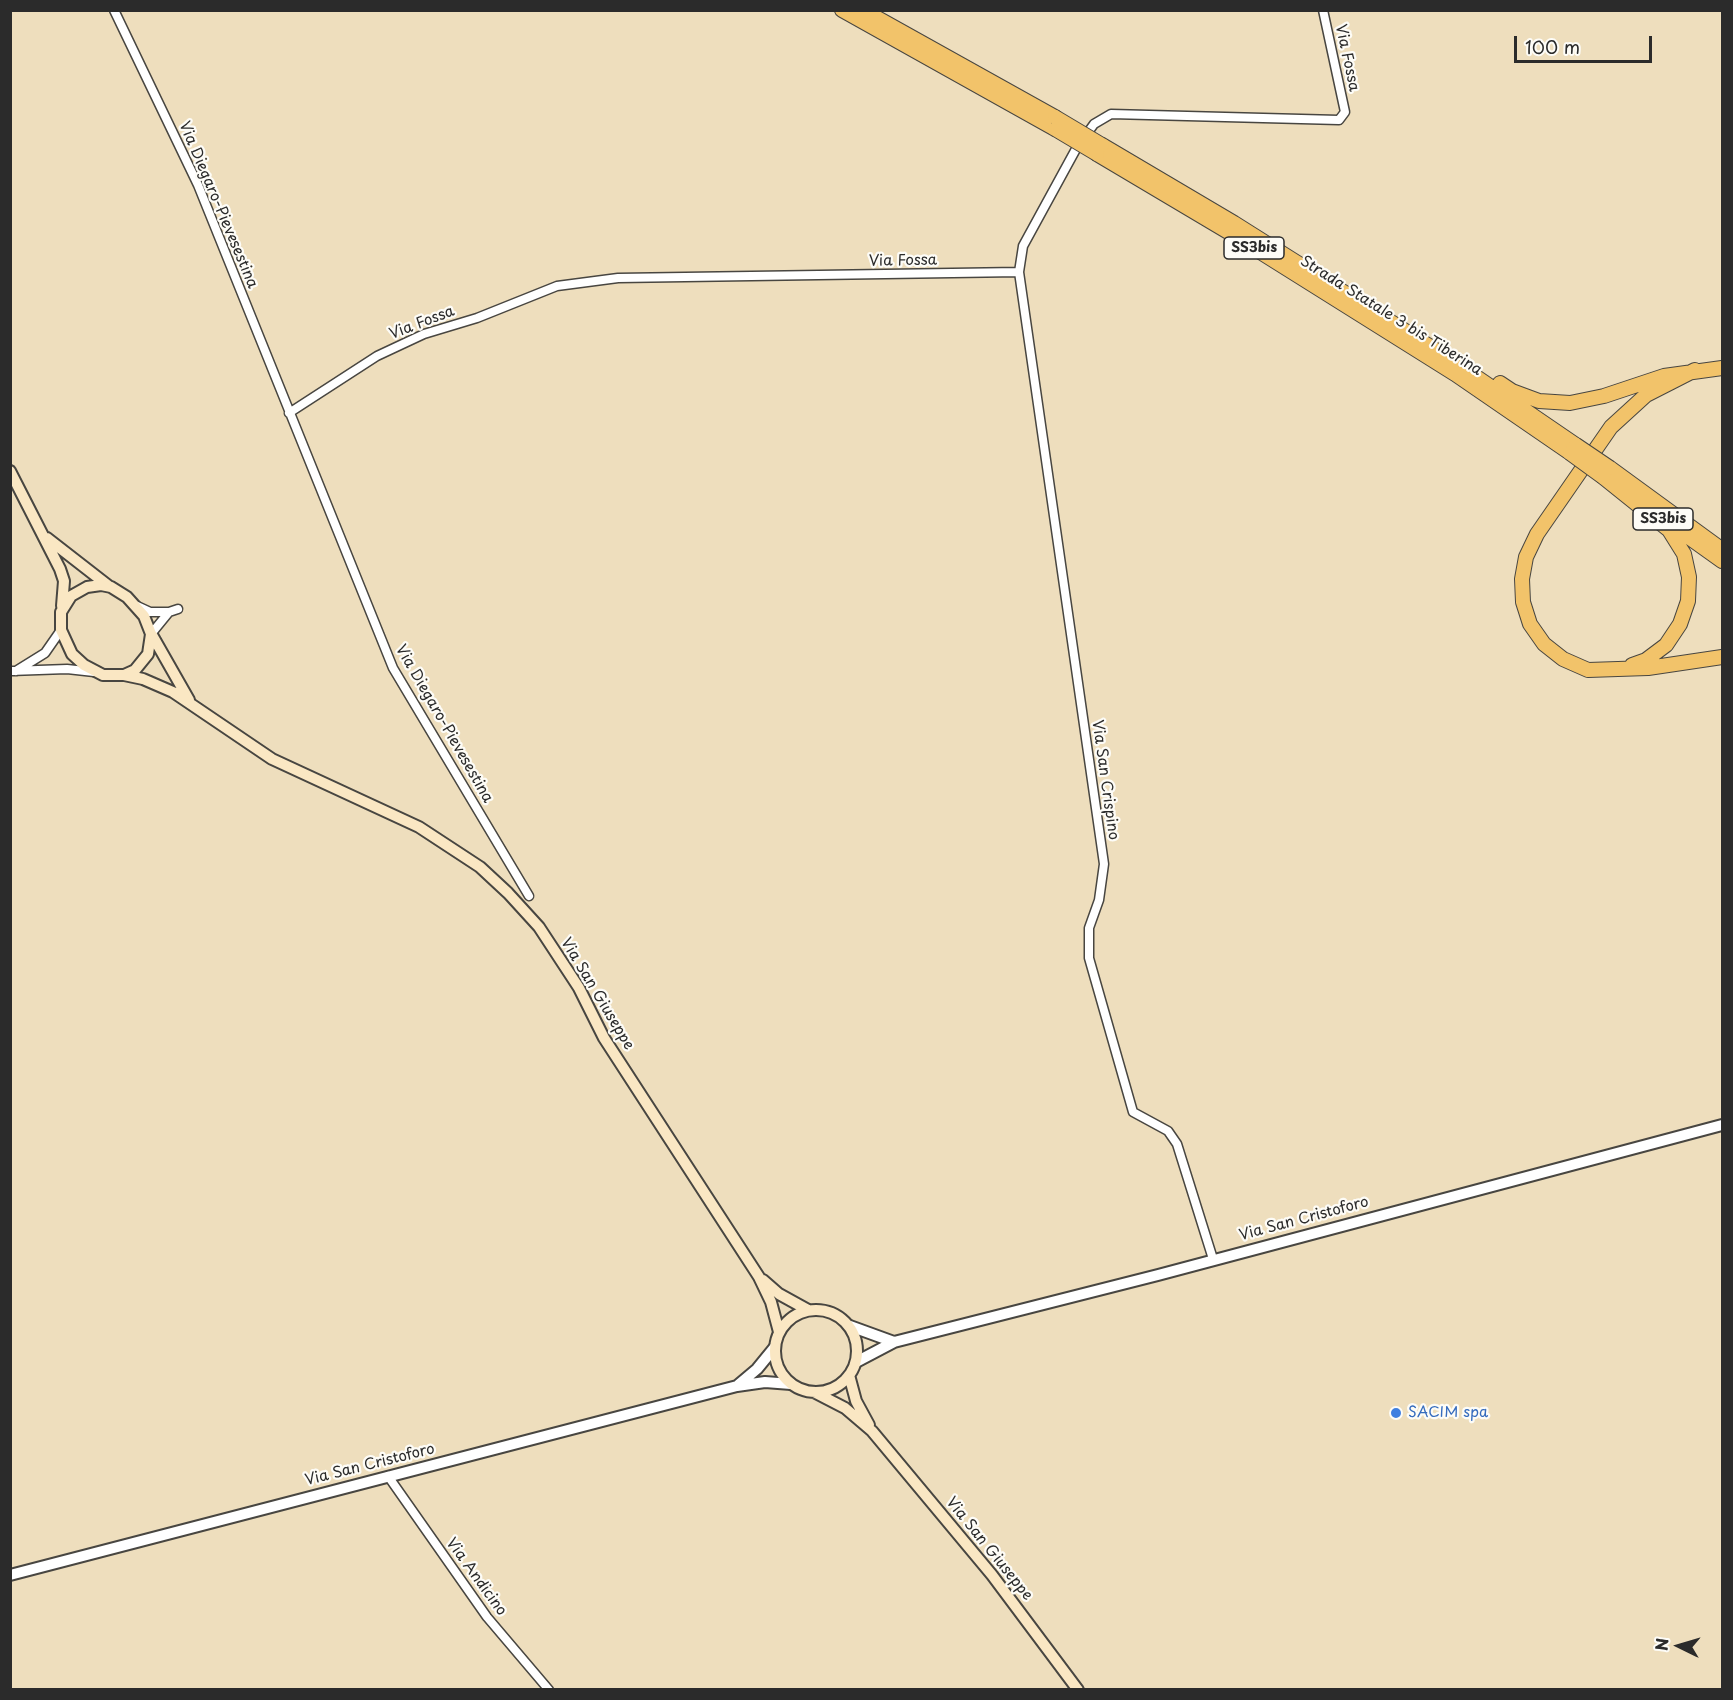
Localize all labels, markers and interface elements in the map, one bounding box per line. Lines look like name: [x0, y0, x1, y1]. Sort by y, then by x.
street label: Via Fossa: [1331, 23, 1363, 93]
scale bar: [1517, 24, 1655, 62]
text: 100 m: [1525, 33, 1580, 60]
street label: Via Diegaro-Pievesestina: [175, 119, 261, 291]
road number: SS3bis: [1224, 237, 1284, 259]
street label: Via Fossa: [869, 251, 937, 271]
street label: Strada Statale 3 bis Tiberina: [1297, 252, 1485, 380]
street label: Via Fossa: [387, 302, 457, 344]
road number: SS3bis: [1633, 508, 1693, 530]
street label: Via Diegaro-Pievesestina: [391, 642, 497, 806]
street label: Via San Crispino: [1088, 719, 1122, 841]
street label: Via San Giuseppe: [556, 935, 638, 1053]
street label: Via San Cristoforo: [1237, 1193, 1371, 1245]
place label: SACIM spa: [1408, 1404, 1488, 1422]
marker: SACIM spa: [1389, 1406, 1403, 1420]
street label: Via San Cristoforo: [303, 1440, 437, 1490]
street label: Via San Giuseppe: [942, 1494, 1036, 1604]
street label: Via Andicino: [442, 1535, 510, 1619]
north arrow: [1649, 1616, 1709, 1676]
text: N: [1649, 1637, 1674, 1652]

